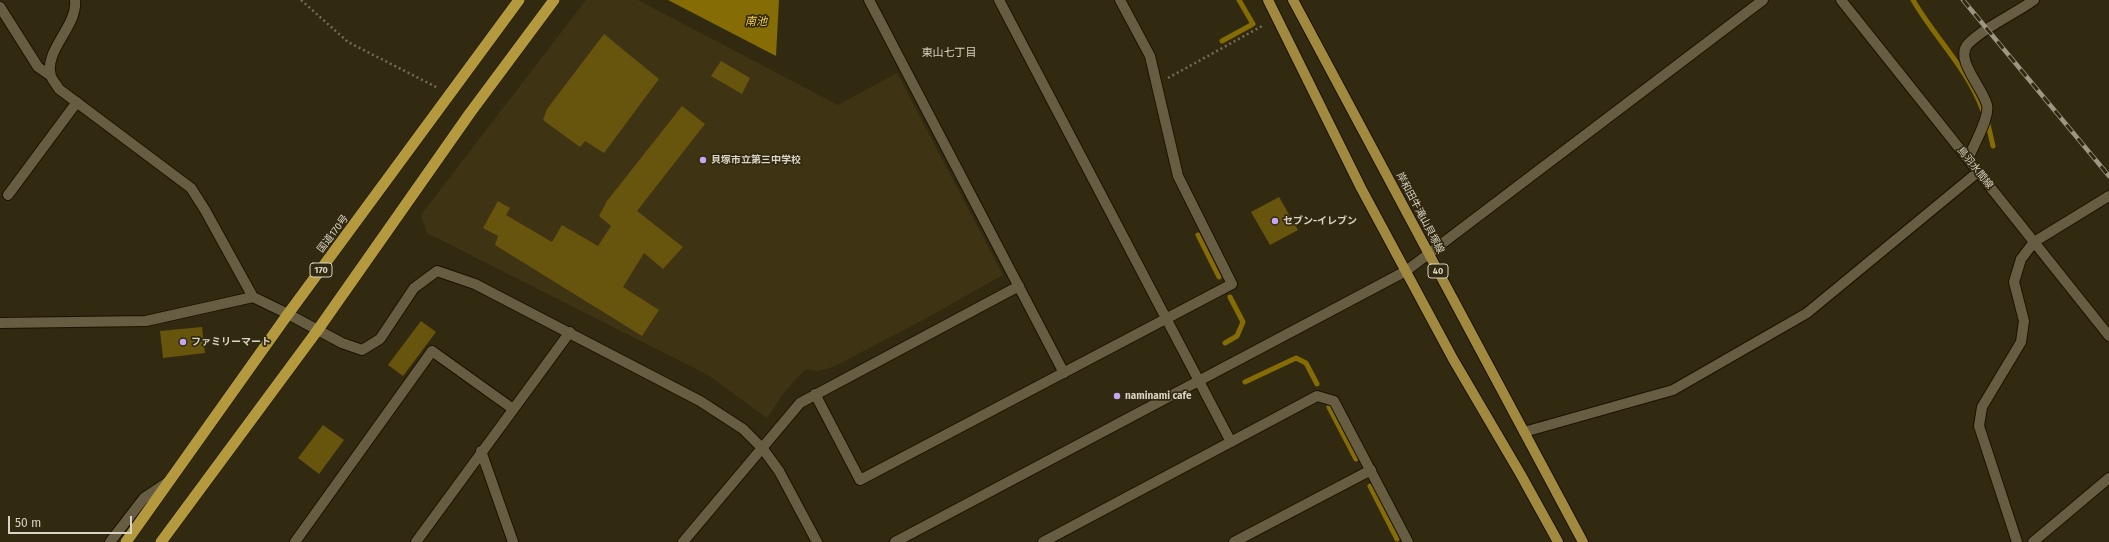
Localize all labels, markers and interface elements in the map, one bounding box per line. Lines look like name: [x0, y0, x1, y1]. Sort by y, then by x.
water label: 南池: [745, 15, 767, 29]
district label: 東山七丁目: [922, 46, 976, 60]
street label: 鳥羽水間線: [1955, 145, 1995, 191]
place label: 貝塚市立第三中学校: [711, 154, 801, 166]
marker: 貝塚市立第三中学校: [698, 155, 708, 165]
street label: 岸和田牛滝山貝塚線: [1394, 170, 1446, 256]
street label: 国道170号: [315, 213, 351, 255]
place label: セブン-イレブン: [1283, 215, 1357, 227]
marker: セブン-イレブン: [1270, 216, 1280, 226]
road number: 170: [310, 263, 332, 277]
road number: 40: [1428, 264, 1448, 278]
place label: ファミリーマート: [191, 336, 271, 348]
marker: ファミリーマート: [178, 337, 188, 347]
place label: naminami cafe: [1125, 390, 1192, 402]
marker: naminami cafe: [1112, 391, 1122, 401]
scale bar: [10, 508, 134, 534]
text: 50 m: [15, 516, 41, 530]

